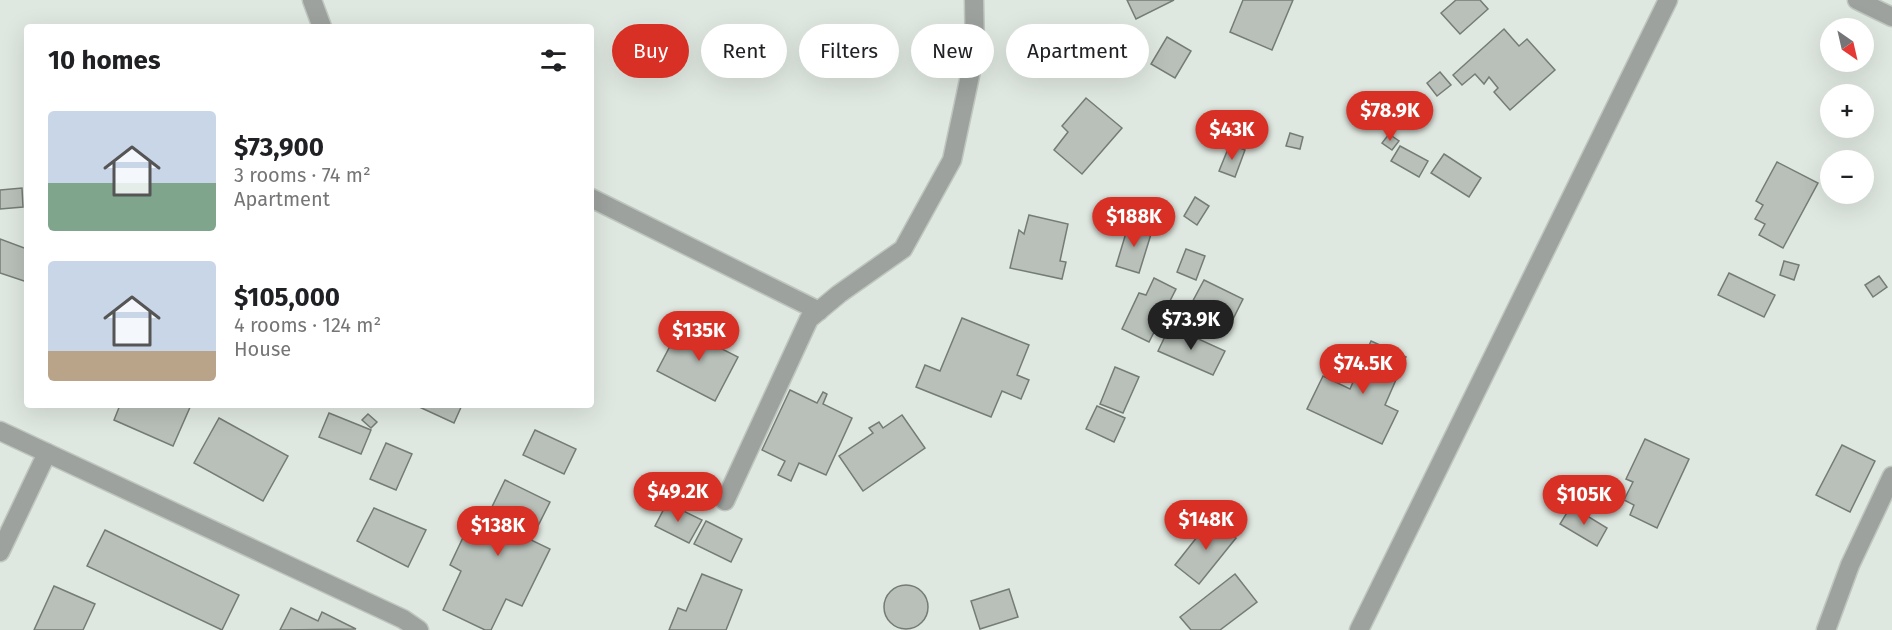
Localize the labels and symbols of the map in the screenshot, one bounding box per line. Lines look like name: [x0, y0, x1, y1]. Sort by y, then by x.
north arrow: [1820, 18, 1874, 72]
pin: $78.9K: [1341, 91, 1439, 142]
pin: $43K: [1196, 110, 1268, 161]
pin: $188K: [1092, 197, 1176, 248]
pin: $73.9K: [1142, 300, 1240, 351]
pin: $135K: [657, 311, 741, 362]
pin: $74.5K: [1314, 344, 1412, 395]
pin: $49.2K: [629, 472, 727, 523]
pin: $105K: [1542, 475, 1626, 526]
pin: $148K: [1164, 500, 1248, 551]
pin: $138K: [456, 506, 540, 557]

